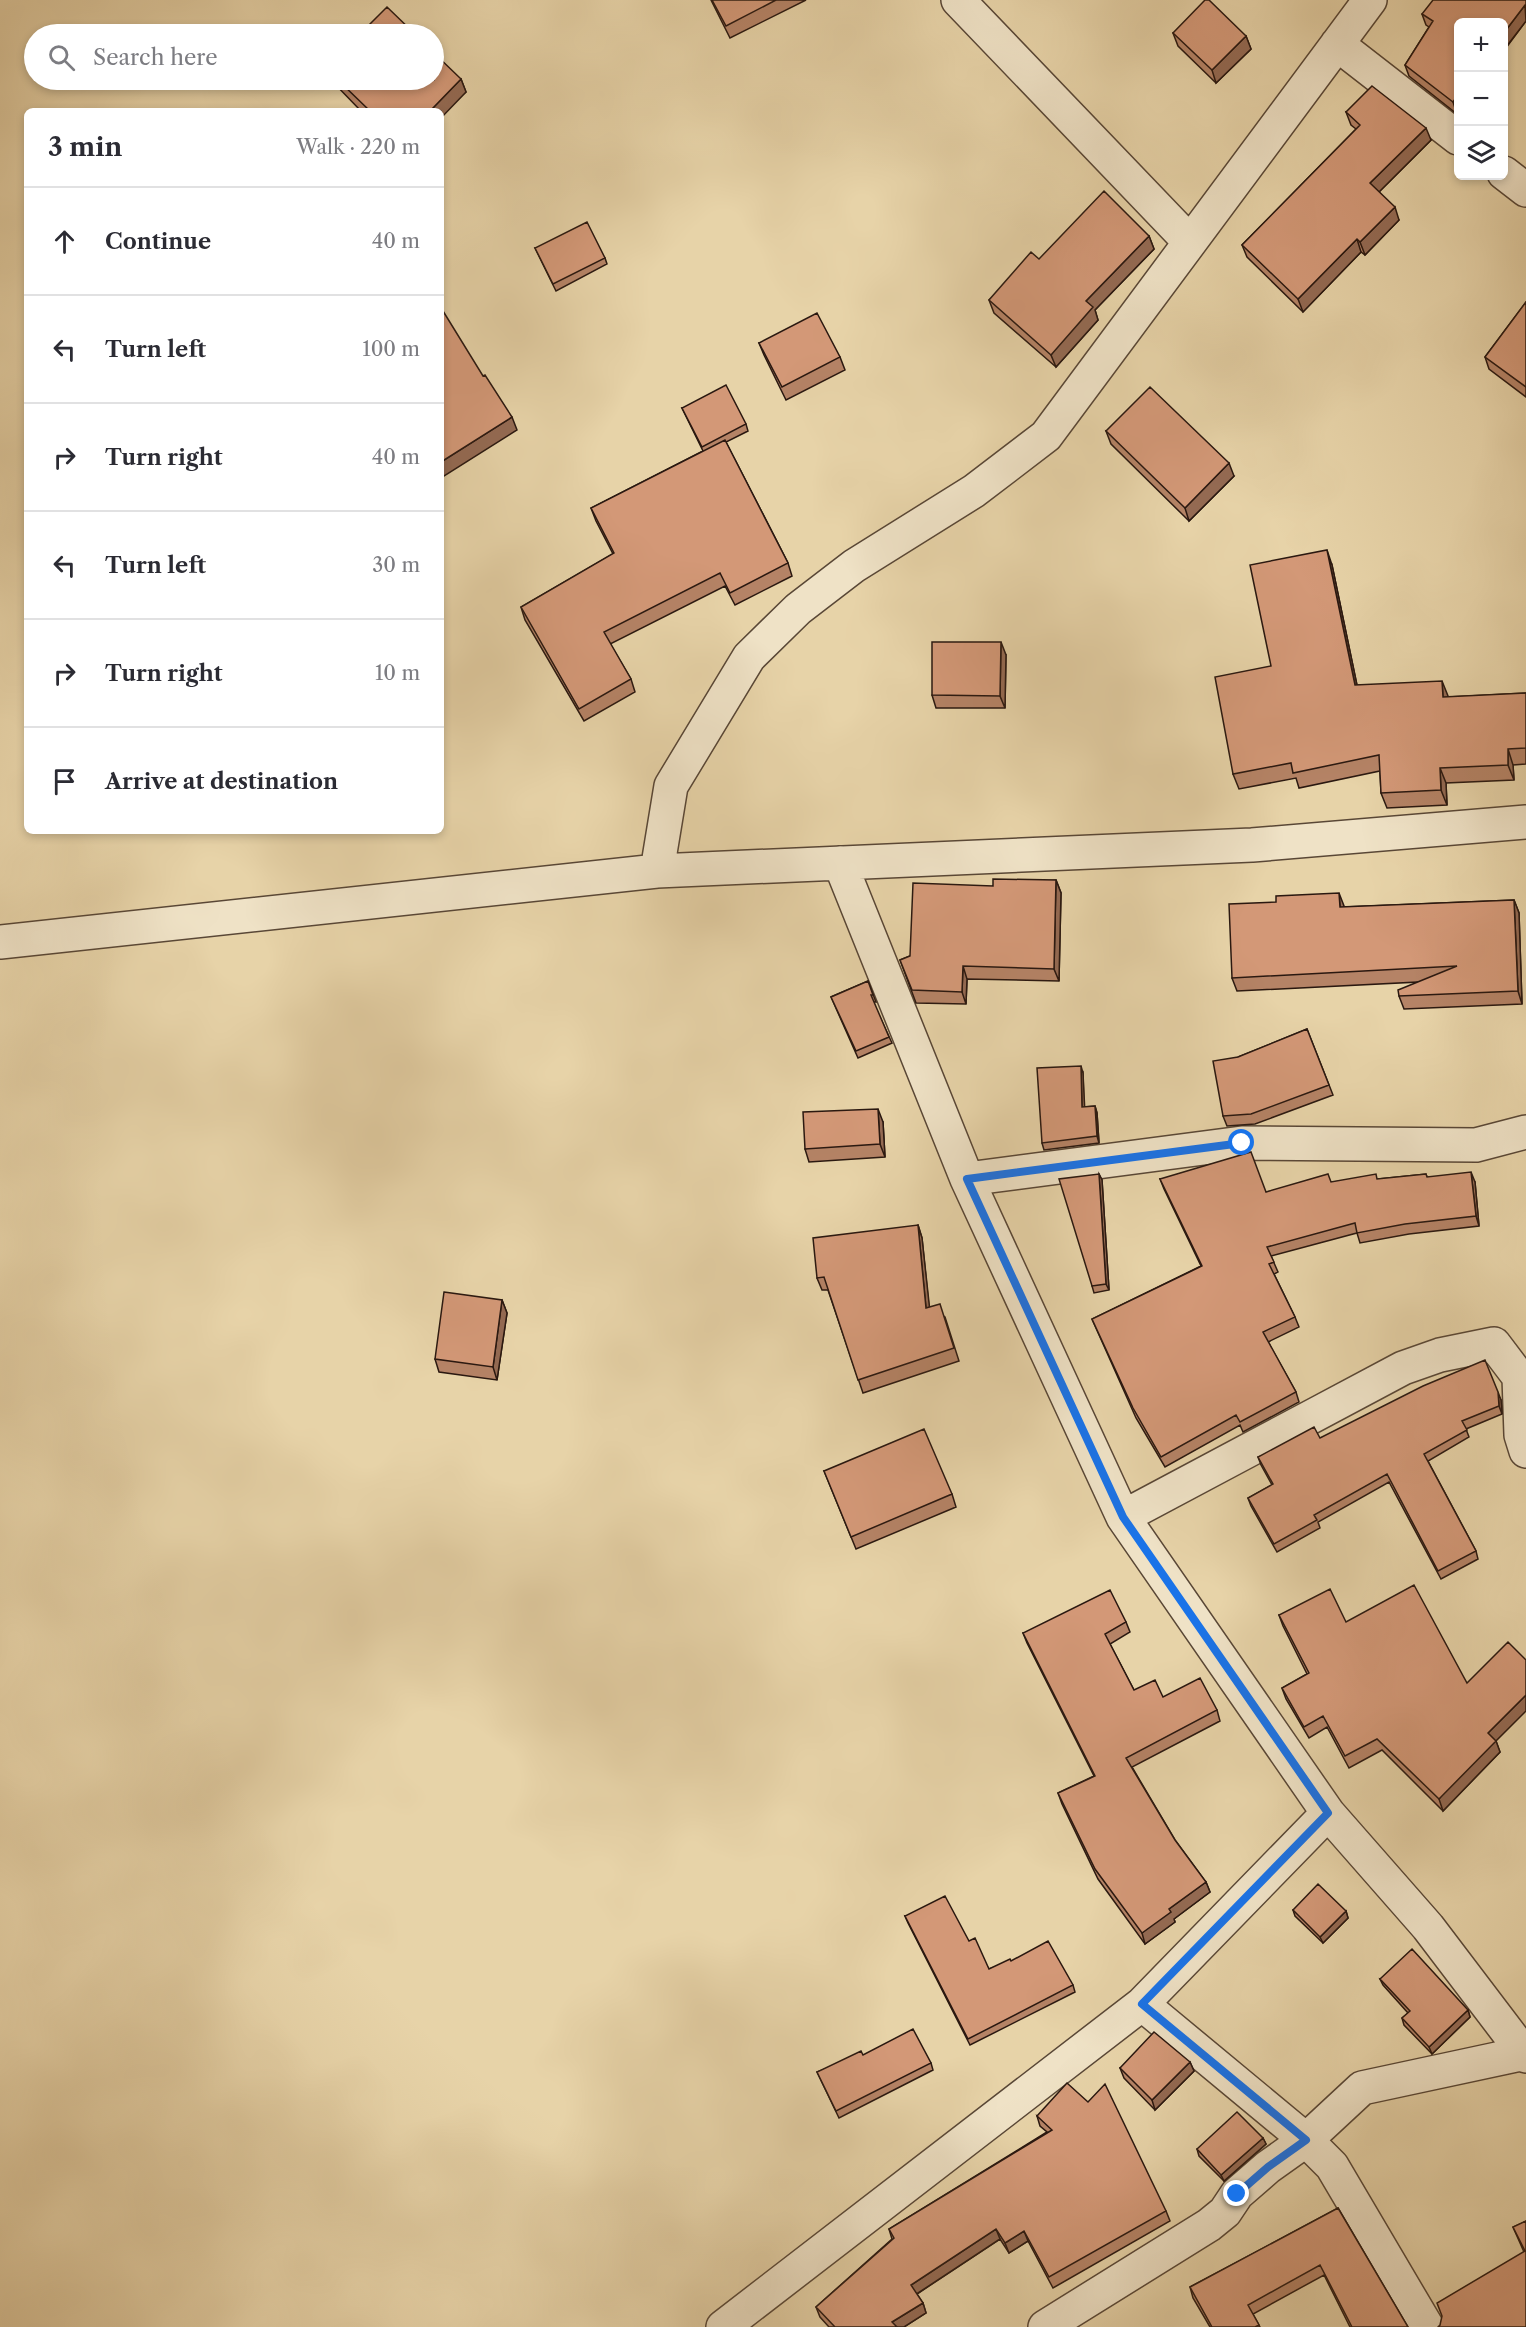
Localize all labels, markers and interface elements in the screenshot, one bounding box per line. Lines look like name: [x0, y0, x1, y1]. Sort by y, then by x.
map controls: [1454, 18, 1508, 180]
button: +: [1454, 18, 1508, 72]
search box: [24, 24, 444, 90]
icon: search: [45, 41, 78, 74]
text: Search here: [93, 44, 218, 71]
button: −: [1454, 72, 1508, 126]
button: layers: [1454, 126, 1508, 180]
text: 3 min: [48, 131, 122, 163]
text: Walk · 220 m: [296, 135, 420, 159]
icon: ahead: [48, 225, 81, 258]
text: Continue: [105, 228, 211, 255]
text: 40 m: [372, 229, 420, 253]
icon: left: [48, 333, 81, 366]
text: Turn left: [105, 336, 206, 363]
text: 100 m: [362, 337, 420, 361]
icon: right: [48, 441, 81, 474]
text: Turn right: [105, 444, 223, 471]
text: 40 m: [372, 445, 420, 469]
icon: left: [48, 549, 81, 582]
text: Turn left: [105, 552, 206, 579]
text: 30 m: [372, 553, 420, 577]
icon: right: [48, 657, 81, 690]
text: Turn right: [105, 660, 223, 687]
text: 10 m: [375, 661, 420, 685]
icon: arrive: [48, 765, 81, 798]
text: Arrive at destination: [105, 768, 338, 795]
route start: [1228, 1129, 1254, 1155]
route end: [1223, 2180, 1249, 2206]

